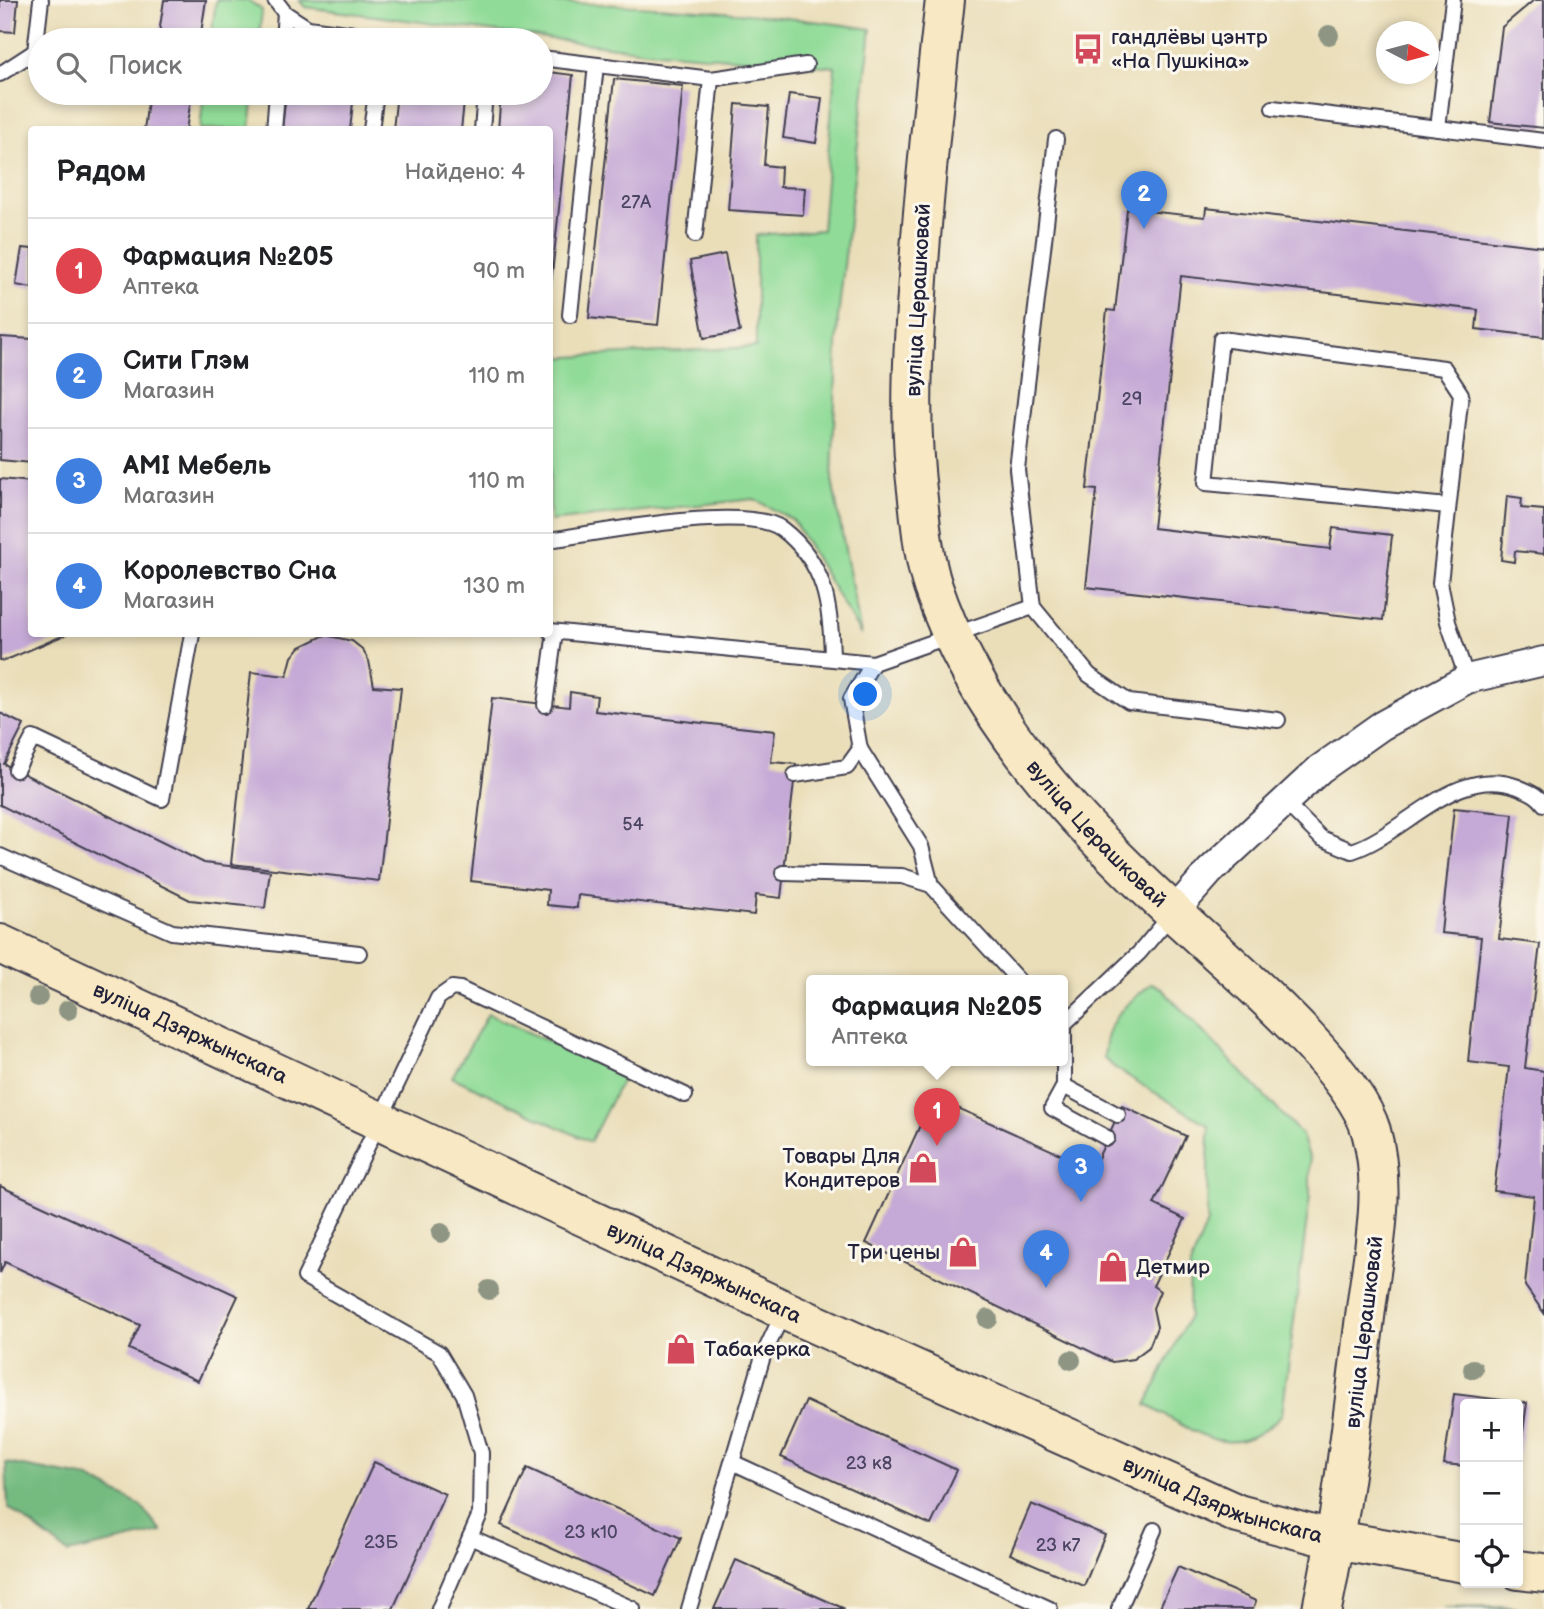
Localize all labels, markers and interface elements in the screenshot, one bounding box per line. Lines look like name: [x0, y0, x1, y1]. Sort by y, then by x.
north arrow: [1376, 21, 1439, 84]
place label: гандлёвы цэнтр «На Пушкіна»: [1111, 25, 1268, 74]
search box: [28, 28, 553, 105]
bus stop icon: гандлёвы цэнтр «На Пушкіна»: [1071, 32, 1105, 66]
icon: search: [52, 48, 90, 86]
text: Поиск: [108, 51, 182, 82]
text: Рядом: [56, 154, 146, 190]
text: Найдено: 4: [405, 158, 525, 186]
pin: 2: [1121, 171, 1167, 229]
house number: 27А: [621, 192, 651, 213]
street label: вуліца Церашковай: [901, 203, 936, 397]
text: Фармация №205: [123, 242, 334, 273]
text: 1: [74, 257, 84, 285]
text: 90 m: [473, 257, 525, 285]
text: Аптека: [123, 273, 199, 301]
text: Сити Глэм: [123, 346, 250, 377]
text: 2: [72, 362, 86, 390]
text: 110 m: [468, 362, 525, 390]
text: Магазин: [123, 377, 215, 405]
house number: 29: [1121, 389, 1143, 410]
text: AMI Мебель: [123, 451, 271, 482]
text: 3: [72, 467, 86, 495]
text: 110 m: [468, 467, 525, 495]
text: Магазин: [123, 482, 215, 510]
text: Королевство Сна: [123, 556, 336, 587]
text: 4: [72, 572, 86, 600]
text: 130 m: [463, 572, 525, 600]
text: Магазин: [123, 587, 215, 615]
your location: [848, 677, 882, 711]
street label: вуліца Церашковай: [1021, 755, 1172, 913]
house number: 54: [622, 814, 644, 835]
popup: [806, 975, 1068, 1066]
street label: вуліца Дзяржынскага: [89, 977, 292, 1090]
text: Фармация №205: [832, 992, 1042, 1023]
text: Аптека: [832, 1023, 908, 1051]
pin: 1: [914, 1088, 960, 1146]
place label: Товары Для Кондитеров: [782, 1144, 900, 1193]
pin: 3: [1058, 1144, 1104, 1202]
shop icon: Товары Для Кондитеров: [906, 1151, 940, 1185]
street label: вуліца Дзяржынскага: [603, 1217, 806, 1329]
pin: 4: [1023, 1230, 1069, 1288]
street label: вуліца Церашковай: [1340, 1234, 1389, 1430]
shop icon: Три цены: [946, 1235, 980, 1269]
place label: Три цены: [848, 1240, 940, 1265]
shop icon: Детмир: [1096, 1250, 1130, 1284]
place label: Детмир: [1136, 1255, 1210, 1280]
shop icon: Табакерка: [664, 1332, 698, 1366]
place label: Табакерка: [704, 1337, 811, 1362]
map controls: [1460, 1399, 1523, 1588]
button: +: [1460, 1399, 1523, 1462]
street label: вуліца Дзяржынскага: [1119, 1452, 1326, 1549]
house number: 23 к8: [846, 1453, 892, 1474]
button: −: [1460, 1462, 1523, 1525]
house number: 23 к10: [564, 1522, 618, 1543]
button: locate: [1460, 1525, 1523, 1588]
house number: 23Б: [364, 1532, 398, 1553]
house number: 23 к7: [1036, 1535, 1080, 1556]

